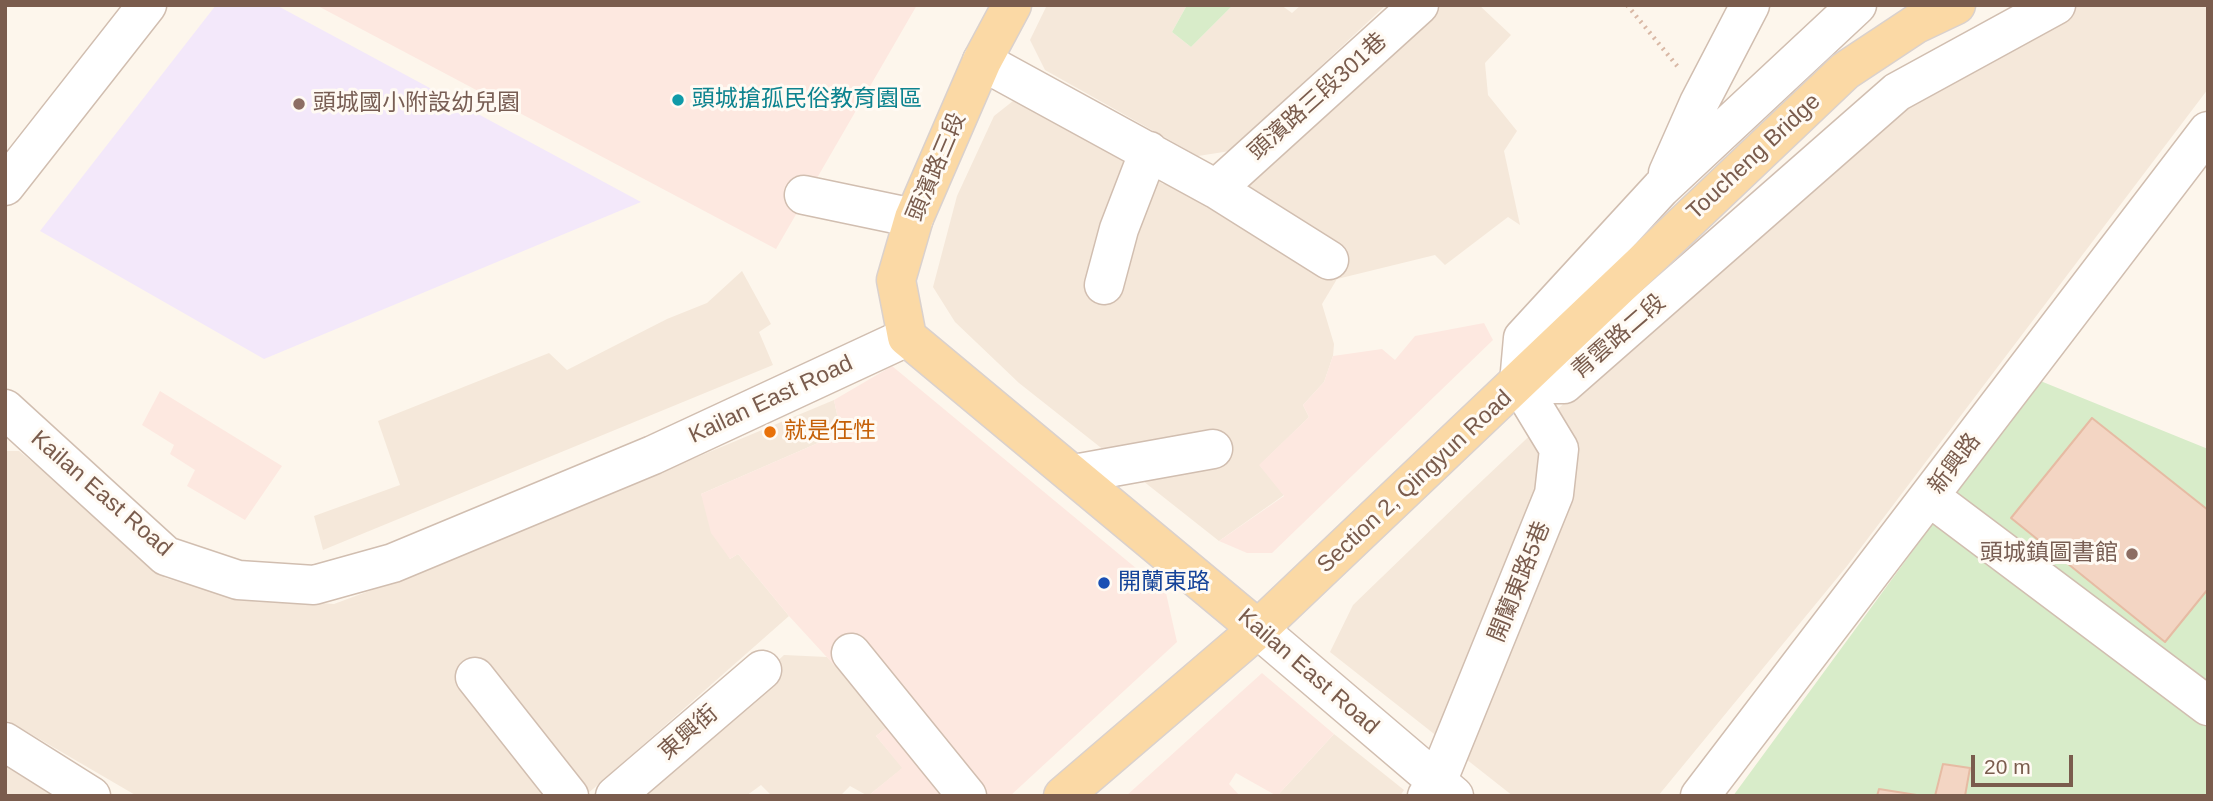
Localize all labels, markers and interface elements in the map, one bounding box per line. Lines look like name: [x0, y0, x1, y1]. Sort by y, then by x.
street label: 頭濱路三段301巷: [1243, 28, 1393, 166]
place label: 頭城搶孤民俗教育園區: [692, 86, 922, 114]
street label: Toucheng Bridge: [1681, 88, 1827, 226]
place label: 頭城國小附設幼兒園: [313, 90, 520, 118]
marker: 頭城搶孤民俗教育園區: [670, 92, 686, 108]
marker: 頭城國小附設幼兒園: [291, 96, 307, 112]
street label: 頭濱路三段: [902, 109, 972, 225]
street label: 青雲路二段: [1567, 289, 1671, 385]
street label: Kailan East Road: [685, 350, 857, 450]
street label: Section 2, Qingyun Road: [1312, 385, 1518, 579]
place label: 就是任性: [784, 418, 876, 446]
marker: 就是任性: [762, 424, 778, 440]
street label: Kailan East Road: [25, 425, 177, 563]
street label: 新興路: [1923, 428, 1987, 500]
street label: 開蘭東路5巷: [1483, 518, 1557, 646]
place label: 頭城鎮圖書館: [1980, 540, 2118, 568]
marker: 頭城鎮圖書館: [2124, 546, 2140, 562]
place label: 開蘭東路: [1118, 569, 1210, 597]
marker: 開蘭東路: [1096, 575, 1112, 591]
street label: Kailan East Road: [1232, 603, 1384, 741]
street label: 東興街: [654, 700, 724, 766]
scale bar: [1975, 742, 2076, 786]
text: 20 m: [1984, 755, 2031, 778]

